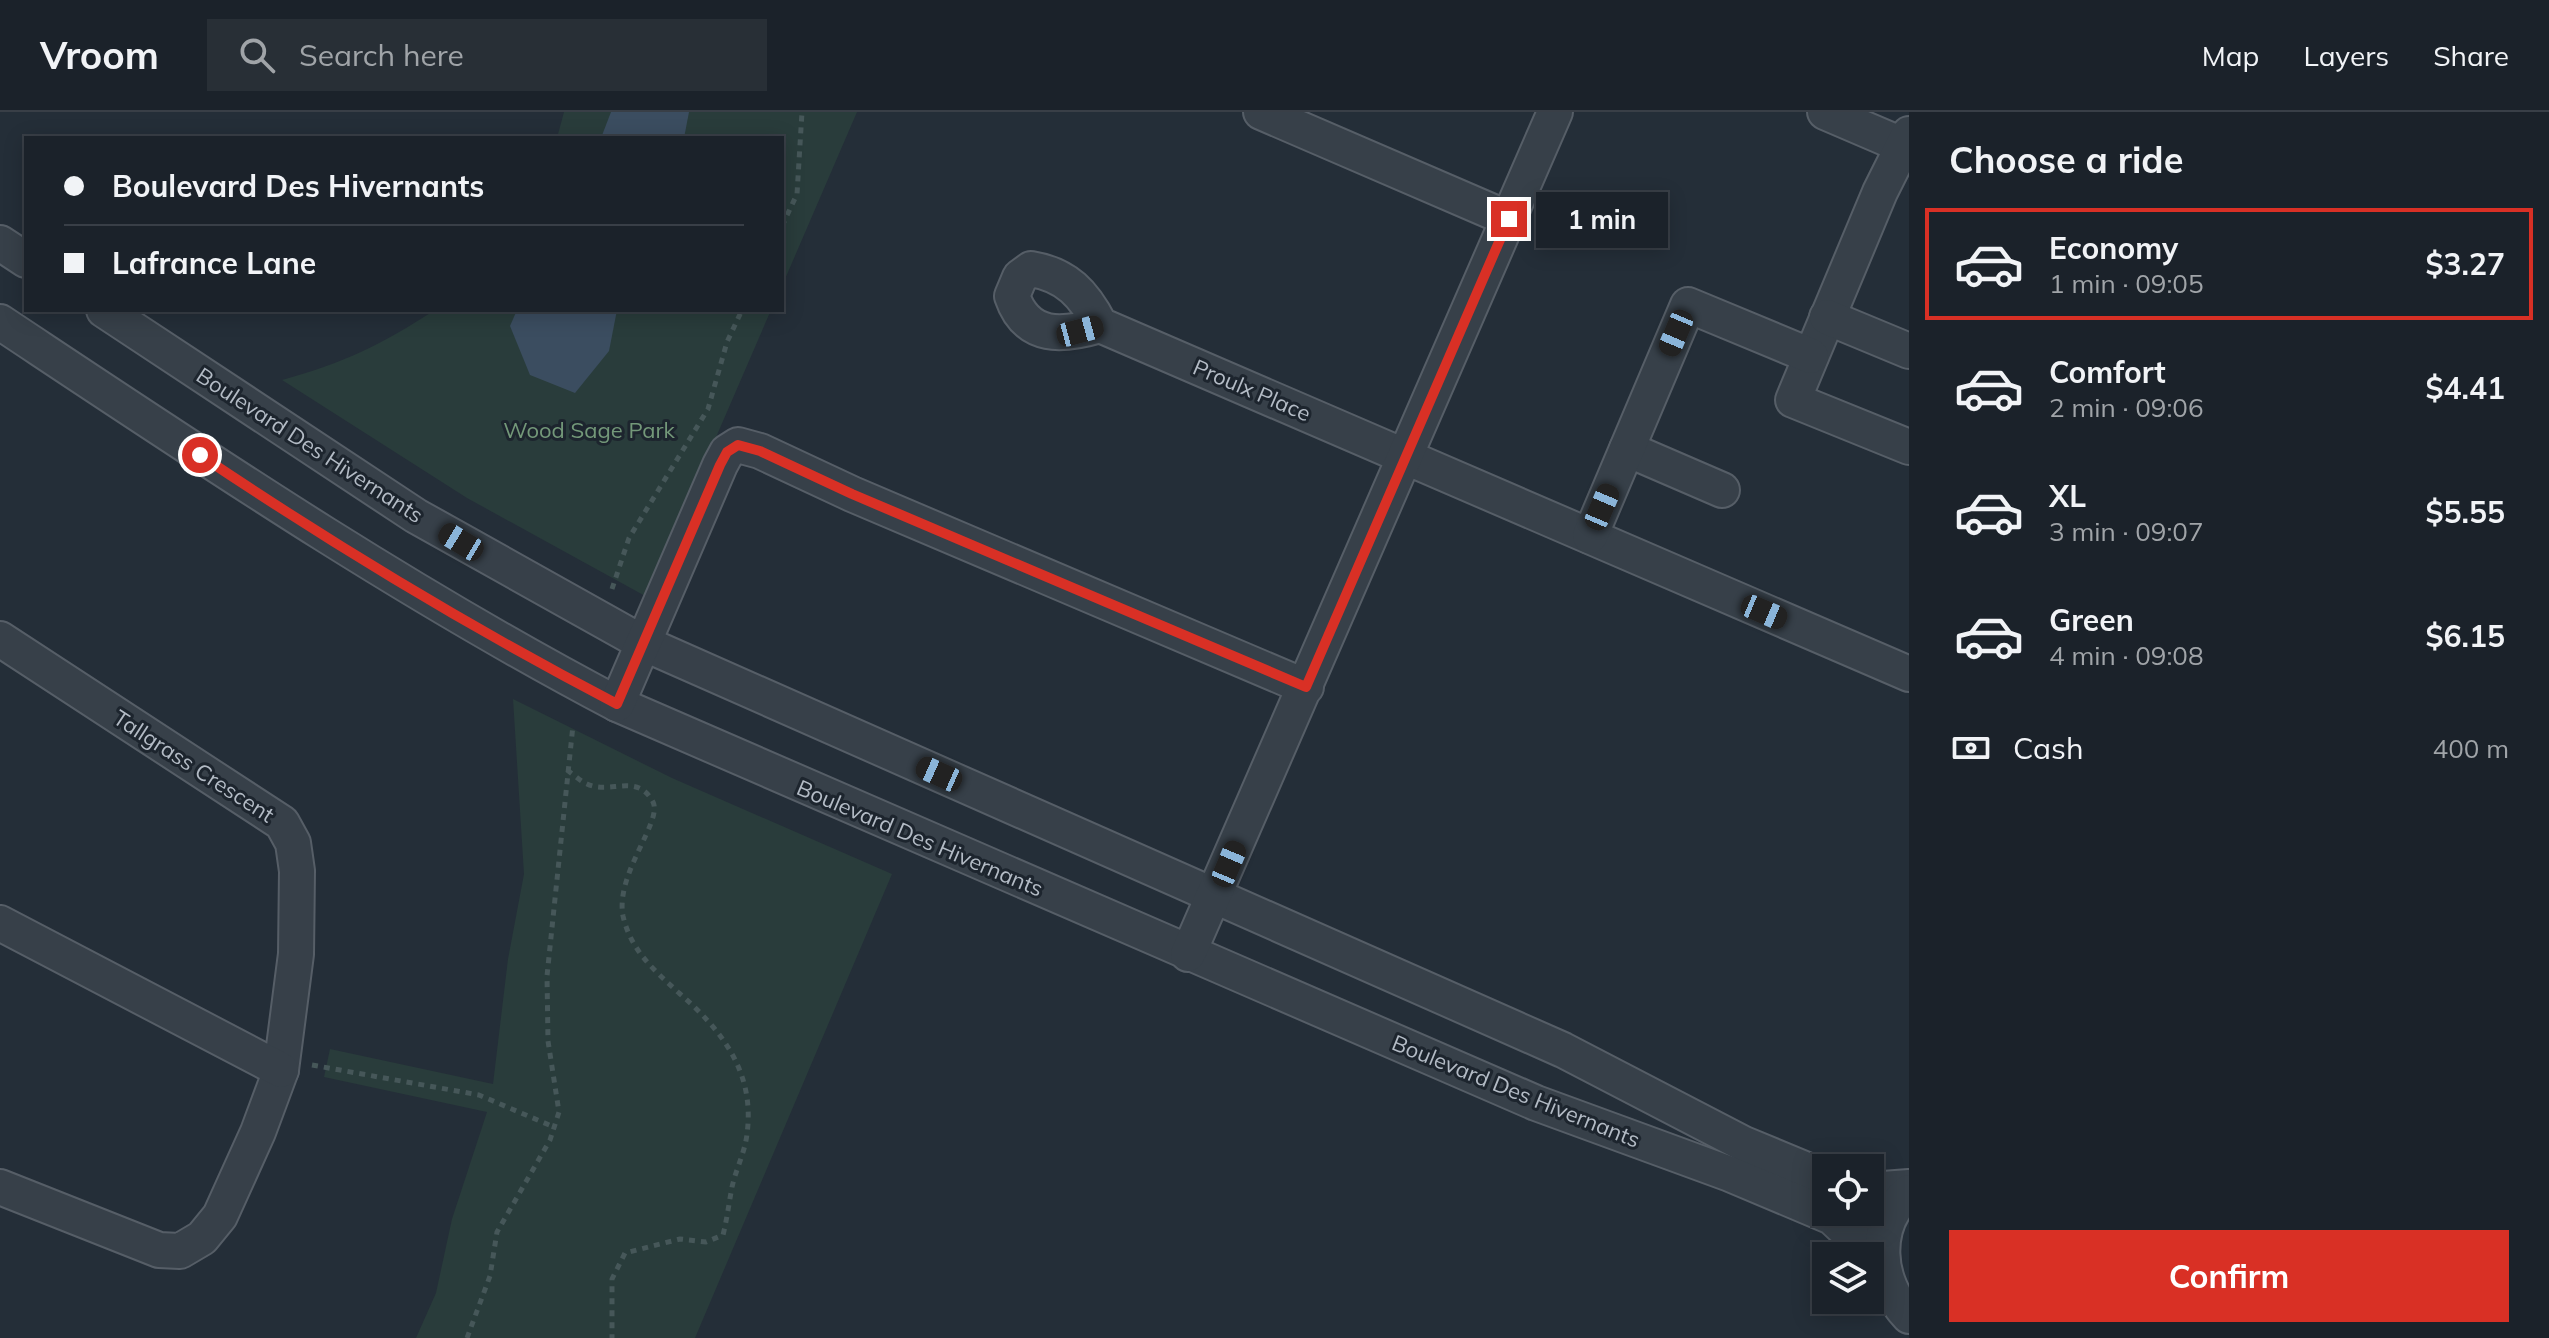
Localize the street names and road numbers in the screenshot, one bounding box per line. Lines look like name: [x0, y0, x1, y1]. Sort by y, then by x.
street label: Proulx Place: [1189, 353, 1315, 427]
street label: Boulevard Des Hivernants: [191, 361, 429, 529]
street label: Tallgrass Crescent: [108, 704, 280, 829]
street label: Boulevard Des Hivernants: [793, 773, 1047, 903]
street label: Boulevard Des Hivernants: [1388, 1028, 1644, 1154]

